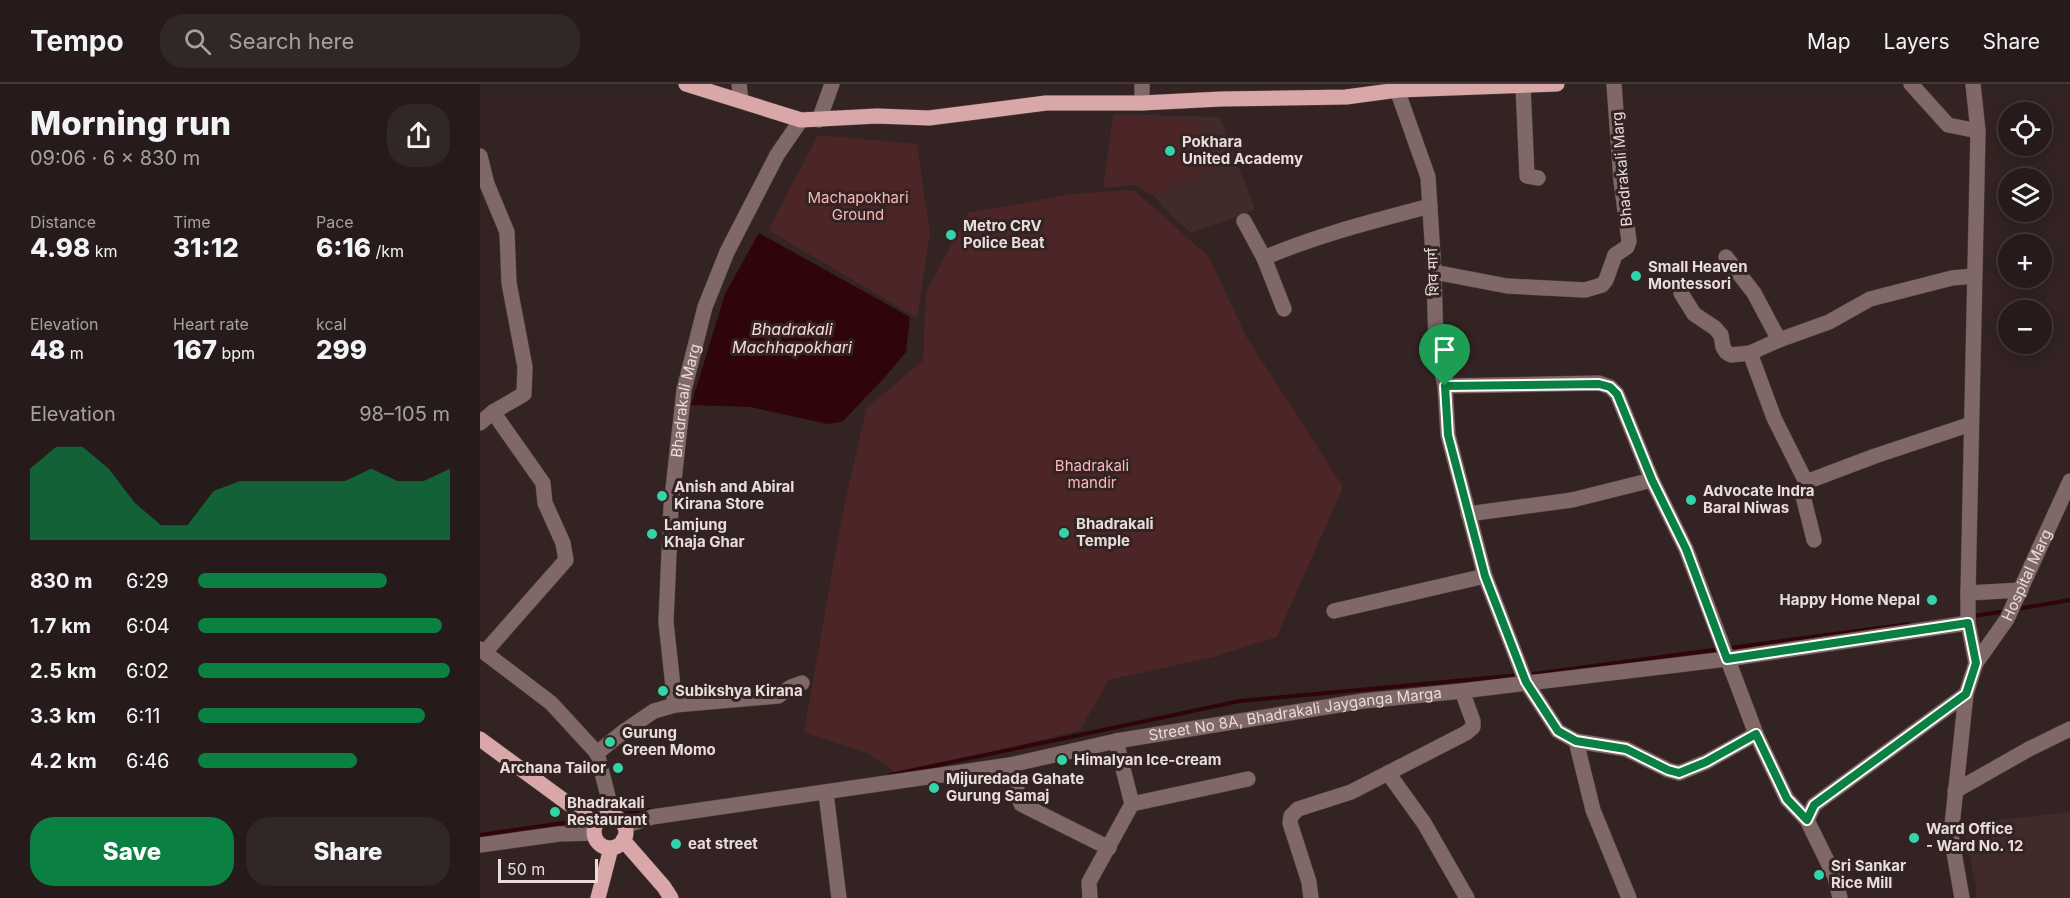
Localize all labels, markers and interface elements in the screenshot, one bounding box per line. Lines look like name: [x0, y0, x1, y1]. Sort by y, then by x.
search box: [160, 14, 580, 68]
text: Tempo: [30, 24, 124, 58]
icon: search: [181, 25, 214, 58]
text: Search here: [229, 28, 354, 54]
text: Map: [1807, 29, 1851, 54]
text: Layers: [1884, 29, 1950, 54]
text: Share: [1983, 29, 2040, 54]
map controls: [1998, 102, 2052, 354]
button: locate: [1998, 102, 2052, 156]
text: Morning run: [30, 103, 231, 143]
button: share: [387, 104, 450, 167]
street label: Bhadrakali Marg: [1607, 111, 1636, 227]
place label: Pokhara United Academy: [1182, 132, 1303, 168]
marker: Pokhara United Academy: [1163, 144, 1177, 158]
text: 09:06 · 6 × 830 m: [30, 146, 200, 170]
button: layers: [1998, 168, 2052, 222]
park label: Machapokhari Ground: [807, 188, 909, 224]
text: Distance: [30, 212, 96, 232]
text: Time: [173, 212, 211, 232]
text: Pace: [316, 212, 354, 232]
place label: Metro CRV Police Beat: [963, 216, 1045, 252]
marker: Metro CRV Police Beat: [944, 228, 958, 242]
text: 4.98: [30, 232, 90, 263]
text: 31:12: [173, 232, 239, 263]
text: 6:16: [316, 232, 371, 263]
button: +: [1998, 234, 2052, 288]
text: km: [90, 241, 118, 261]
text: /km: [371, 241, 404, 261]
street label: शिव मार्ग: [1422, 247, 1443, 296]
place label: Small Heaven Montessori: [1648, 257, 1748, 293]
marker: Small Heaven Montessori: [1629, 269, 1643, 283]
button: −: [1998, 300, 2052, 354]
text: Elevation: [30, 314, 99, 334]
text: Heart rate: [173, 314, 249, 334]
text: kcal: [316, 314, 347, 334]
water label: Bhadrakali Machhapokhari: [732, 319, 853, 357]
pin: [1419, 324, 1470, 386]
icon: arrive: [1428, 333, 1461, 366]
text: 48: [30, 334, 65, 365]
text: 167: [173, 334, 217, 365]
text: 299: [316, 334, 367, 365]
street label: Bhadrakali Marg: [667, 342, 704, 458]
text: m: [65, 343, 84, 363]
text: bpm: [217, 343, 255, 363]
text: Elevation: [30, 402, 116, 426]
text: 98–105 m: [359, 402, 450, 426]
park label: Bhadrakali mandir: [1055, 456, 1129, 492]
place label: Anish and Abiral Kirana Store: [674, 477, 794, 513]
place label: Advocate Indra Baral Niwas: [1703, 481, 1815, 517]
marker: Anish and Abiral Kirana Store: [655, 489, 669, 503]
marker: Advocate Indra Baral Niwas: [1684, 493, 1698, 507]
place label: Bhadrakali Temple: [1076, 514, 1154, 550]
place label: Lamjung Khaja Ghar: [664, 515, 745, 551]
marker: Bhadrakali Temple: [1057, 526, 1071, 540]
street label: Hospital Marg: [1997, 526, 2056, 624]
marker: Lamjung Khaja Ghar: [645, 527, 659, 541]
text: 830 m: [30, 569, 92, 593]
text: 6:29: [126, 569, 169, 593]
place label: Happy Home Nepal: [1780, 590, 1920, 609]
marker: Happy Home Nepal: [1925, 593, 1939, 607]
text: 1.7 km: [30, 614, 91, 638]
text: 6:04: [126, 614, 170, 638]
text: 2.5 km: [30, 659, 97, 683]
text: 6:02: [126, 659, 169, 683]
place label: Subikshya Kirana: [675, 681, 803, 700]
street label: Street No 8A, Bhadrakali Jayganga Marga: [1147, 683, 1443, 745]
marker: Subikshya Kirana: [656, 684, 670, 698]
text: 3.3 km: [30, 704, 96, 728]
text: 6:11: [126, 704, 160, 728]
place label: Gurung Green Momo: [622, 723, 716, 759]
marker: Gurung Green Momo: [603, 735, 617, 749]
text: 4.2 km: [30, 749, 97, 773]
text: 6:46: [126, 749, 170, 773]
place label: Himalyan Ice-cream: [1074, 750, 1221, 769]
marker: Himalyan Ice-cream: [1055, 753, 1069, 767]
place label: Archana Tailor: [500, 758, 606, 777]
marker: Archana Tailor: [611, 761, 625, 775]
place label: Mijuredada Gahate Gurung Samaj: [946, 769, 1084, 805]
marker: Mijuredada Gahate Gurung Samaj: [927, 781, 941, 795]
place label: Bhadrakali Restaurant: [567, 793, 648, 829]
marker: Bhadrakali Restaurant: [548, 805, 562, 819]
button: Save: [30, 817, 234, 886]
button: Share: [246, 817, 450, 886]
place label: Ward Office - Ward No. 12: [1926, 819, 2023, 855]
marker: Ward Office - Ward No. 12: [1907, 831, 1921, 845]
place label: eat street: [688, 834, 758, 853]
marker: eat street: [669, 837, 683, 851]
scale bar: [498, 856, 598, 884]
place label: Sri Sankar Rice Mill: [1831, 856, 1906, 892]
text: 50 m: [507, 859, 545, 879]
marker: Sri Sankar Rice Mill: [1812, 868, 1826, 882]

